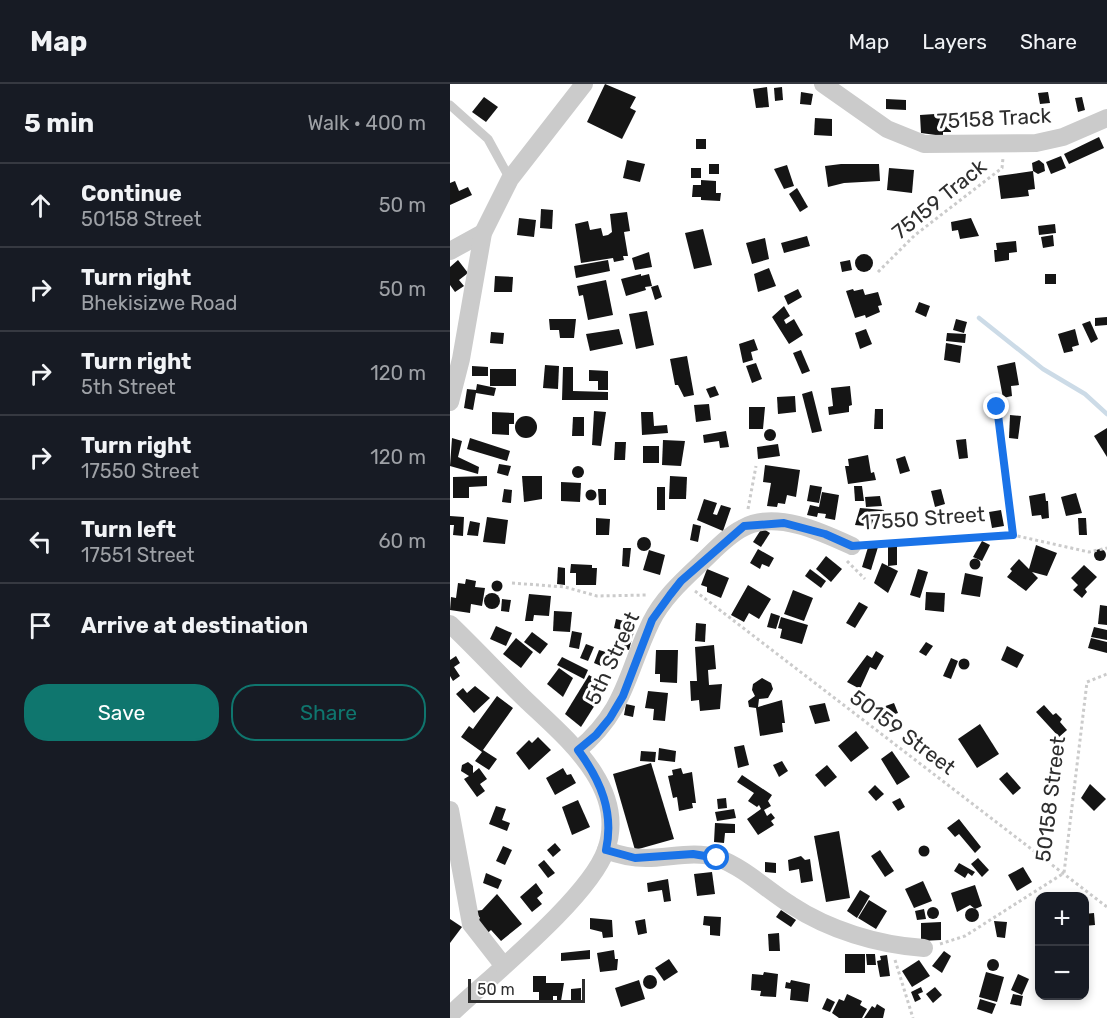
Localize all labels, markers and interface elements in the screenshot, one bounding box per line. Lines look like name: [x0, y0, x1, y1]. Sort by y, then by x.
text: Map: [30, 25, 87, 58]
text: Map: [848, 29, 889, 54]
text: Layers: [922, 29, 987, 54]
text: Share: [1020, 29, 1077, 54]
street label: 75158 Track: [936, 103, 1052, 133]
text: 5 min: [24, 108, 94, 139]
text: Walk · 400 m: [307, 111, 426, 135]
street label: 75159 Track: [887, 153, 991, 245]
text: Continue: [81, 180, 182, 207]
icon: ahead: [24, 189, 57, 222]
text: 50 m: [379, 193, 426, 217]
text: 50158 Street: [81, 207, 201, 231]
text: Turn right: [81, 264, 191, 291]
icon: right: [24, 273, 57, 306]
text: 50 m: [379, 277, 426, 301]
text: Bhekisizwe Road: [81, 291, 237, 315]
text: Turn right: [81, 348, 191, 375]
icon: right: [24, 357, 57, 390]
text: 120 m: [370, 361, 426, 385]
text: 5th Street: [81, 375, 176, 399]
route end: [983, 393, 1009, 419]
text: Turn right: [81, 432, 191, 459]
icon: right: [24, 441, 57, 474]
text: 120 m: [370, 445, 426, 469]
text: 17550 Street: [81, 459, 199, 483]
street label: 17550 Street: [860, 501, 986, 535]
text: Turn left: [81, 516, 176, 543]
icon: left: [24, 525, 57, 558]
text: 60 m: [379, 529, 426, 553]
text: 17551 Street: [81, 543, 195, 567]
street label: 5th Street: [580, 608, 644, 708]
icon: arrive: [24, 609, 57, 642]
text: Arrive at destination: [81, 612, 308, 639]
button: Save: [24, 684, 219, 741]
button: Share: [231, 684, 426, 741]
street label: 50159 Street: [845, 684, 961, 780]
street label: 50158 Street: [1030, 735, 1070, 863]
route start: [703, 844, 729, 870]
map controls: [1035, 892, 1089, 1000]
button: +: [1035, 892, 1089, 946]
button: −: [1035, 946, 1089, 1000]
scale bar: [468, 976, 585, 1004]
text: 50 m: [477, 980, 515, 999]

